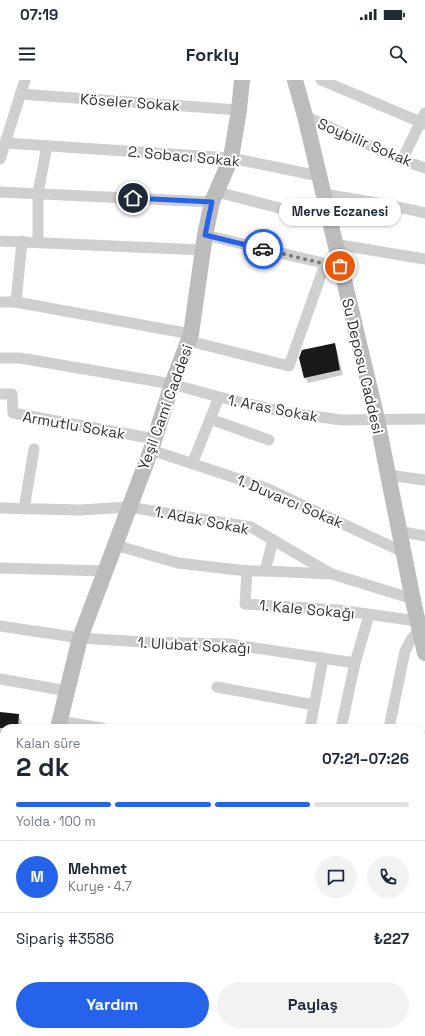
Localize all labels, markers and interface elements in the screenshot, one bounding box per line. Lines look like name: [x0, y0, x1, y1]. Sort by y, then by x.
text: 07:19: [20, 5, 58, 24]
icon: menu: [16, 43, 38, 65]
text: Forkly: [186, 43, 239, 66]
icon: search: [387, 43, 409, 65]
street label: Köseler Sokak: [79, 89, 181, 115]
street label: Soybilir Sokak: [315, 114, 415, 170]
street label: 2. Sobacı Sokak: [127, 142, 241, 170]
pin: [116, 181, 150, 215]
icon: home: [122, 187, 144, 209]
callout: Merve Eczanesi: [279, 198, 401, 226]
text: Merve Eczanesi: [292, 203, 388, 220]
courier: [243, 229, 283, 269]
icon: car: [252, 238, 274, 260]
pin: [323, 249, 357, 283]
icon: bag: [329, 255, 351, 277]
street label: Su Deposu Caddesi: [338, 296, 388, 436]
street label: Yeşil Cami Caddesi: [133, 342, 197, 472]
street label: 1. Aras Sokak: [226, 390, 320, 426]
street label: Armutlu Sokak: [21, 407, 127, 443]
street label: 1. Duvarcı Sokak: [234, 470, 346, 532]
street label: 1. Adak Sokak: [153, 502, 251, 538]
street label: 1. Kale Sokağı: [259, 595, 355, 623]
street label: 1. Ulubat Sokağı: [137, 633, 251, 657]
text: Kalan süre: [16, 735, 81, 752]
text: 07:21–07:26: [322, 749, 409, 768]
text: 2 dk: [16, 750, 69, 784]
text: Yolda · 100 m: [16, 813, 96, 830]
button: chat: [315, 856, 357, 898]
button: phone: [367, 856, 409, 898]
text: Mehmet: [68, 859, 127, 878]
text: M: [30, 867, 44, 886]
text: Kurye · 4.7: [68, 878, 132, 895]
text: Sipariş #3586: [16, 929, 114, 948]
text: ₺227: [374, 929, 409, 948]
button: Yardım: [16, 982, 209, 1028]
button: Paylaş: [217, 982, 409, 1028]

